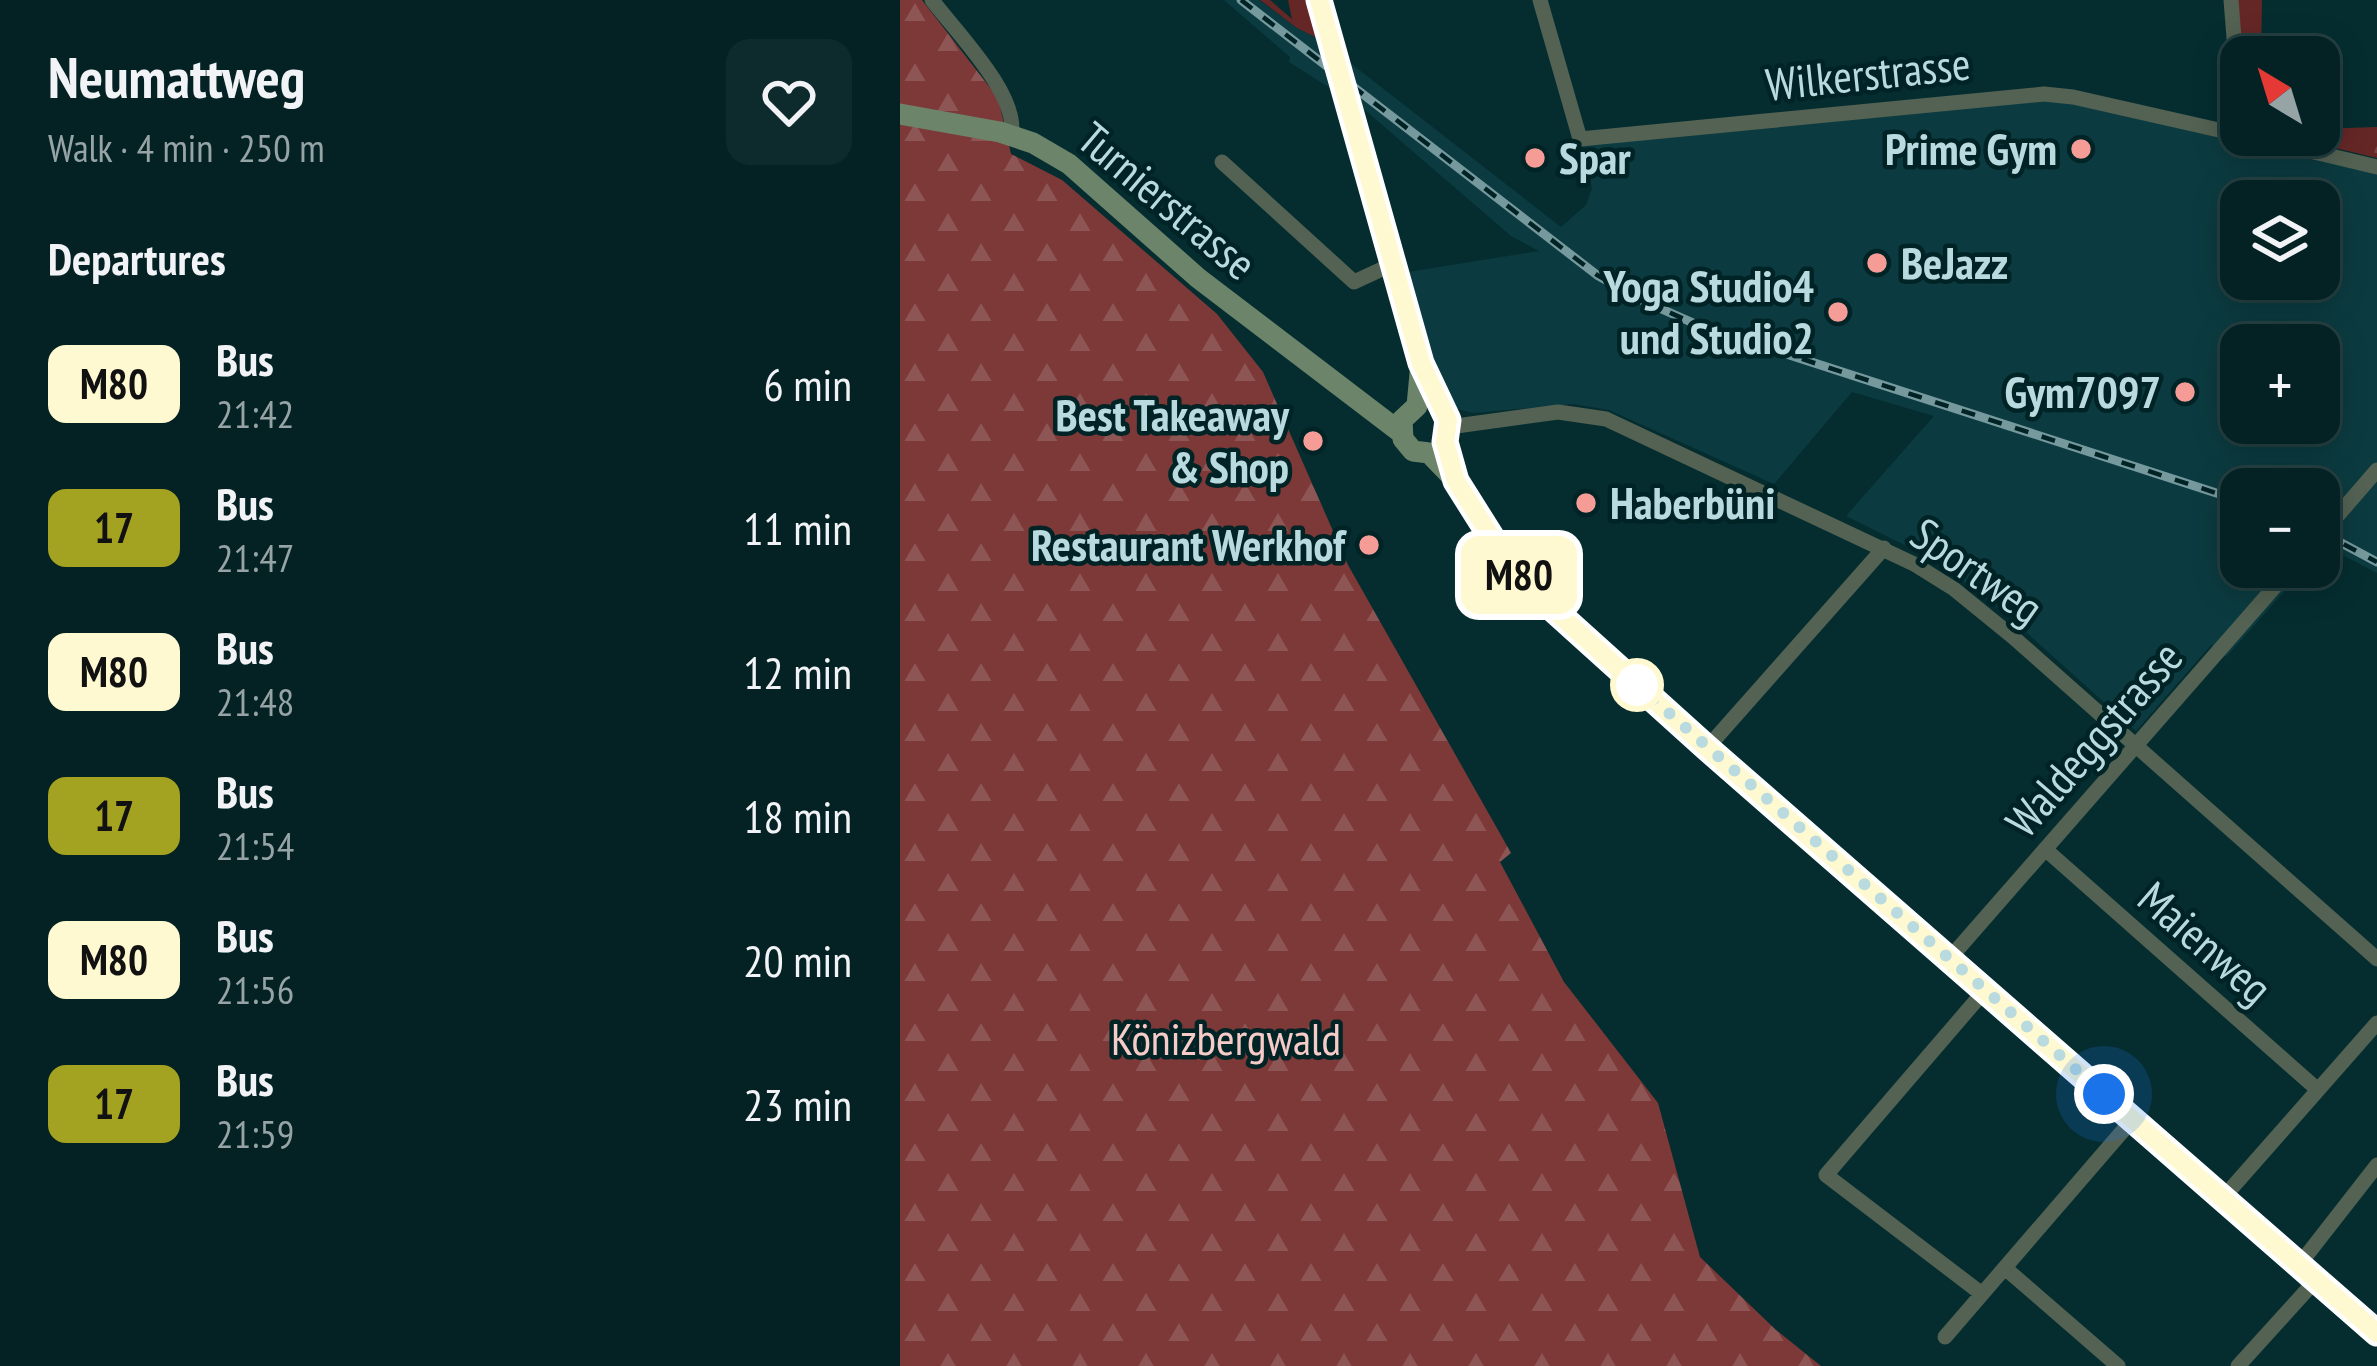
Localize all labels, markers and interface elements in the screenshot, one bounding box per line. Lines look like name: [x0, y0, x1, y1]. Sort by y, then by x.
street label: Wilkerstrasse: [1763, 33, 1973, 113]
north arrow: [2220, 36, 2340, 156]
map controls: [2220, 36, 2340, 588]
button: heart: [726, 39, 852, 165]
text: Neumattweg: [48, 40, 305, 114]
street label: Turnierstrasse: [1066, 109, 1269, 292]
place label: Prime Gym: [1885, 119, 2057, 177]
text: Walk · 4 min · 250 m: [48, 122, 325, 173]
place label: Spar: [1559, 128, 1631, 186]
marker: Prime Gym: [2068, 136, 2094, 162]
marker: Spar: [1522, 145, 1548, 171]
button: layers: [2220, 180, 2340, 300]
text: Departures: [48, 229, 226, 287]
place label: BeJazz: [1901, 233, 2008, 291]
marker: BeJazz: [1864, 250, 1890, 276]
place label: Yoga Studio4 und Studio2: [1602, 256, 1814, 366]
marker: Yoga Studio4 und Studio2: [1825, 299, 1851, 325]
button: +: [2220, 324, 2340, 444]
text: Bus: [216, 330, 274, 388]
text: 6 min: [763, 355, 852, 413]
text: M80: [80, 356, 148, 411]
place label: Gym7097: [2005, 362, 2161, 420]
marker: Gym7097: [2172, 379, 2198, 405]
place label: Best Takeaway & Shop: [1056, 385, 1290, 495]
text: 21:42: [216, 388, 294, 439]
marker: Best Takeaway & Shop: [1300, 428, 1326, 454]
button: −: [2220, 468, 2340, 588]
place label: Haberbüni: [1610, 473, 1775, 531]
text: Bus: [216, 474, 274, 532]
marker: Haberbüni: [1573, 490, 1599, 516]
text: 11 min: [743, 499, 852, 557]
text: 17: [94, 500, 134, 555]
street label: Sportweg: [1900, 504, 2055, 636]
place label: Restaurant Werkhof: [1031, 515, 1347, 573]
text: 21:47: [216, 532, 294, 583]
marker: Restaurant Werkhof: [1356, 532, 1382, 558]
line badge: M80: [1450, 536, 1588, 614]
text: M80: [1485, 547, 1553, 602]
text: Bus: [216, 618, 274, 676]
street label: Waldeggstrasse: [1992, 628, 2194, 848]
text: 12 min: [743, 643, 852, 701]
text: M80: [80, 644, 148, 699]
unlabelled marker: [1612, 660, 1662, 710]
text: 21:48: [216, 676, 294, 727]
text: Bus: [216, 762, 274, 820]
text: 18 min: [743, 787, 852, 845]
text: 17: [94, 788, 134, 843]
text: 21:54: [216, 820, 294, 871]
street label: Maienweg: [2127, 868, 2285, 1016]
text: Bus: [216, 906, 274, 964]
text: 20 min: [743, 931, 852, 989]
text: M80: [80, 932, 148, 987]
text: 21:56: [216, 964, 294, 1015]
park label: Könizbergwald: [1111, 1009, 1341, 1067]
text: Bus: [216, 1050, 274, 1108]
your location: [2074, 1064, 2134, 1124]
text: 23 min: [743, 1075, 852, 1133]
text: 17: [94, 1076, 134, 1131]
text: 21:59: [216, 1108, 294, 1159]

